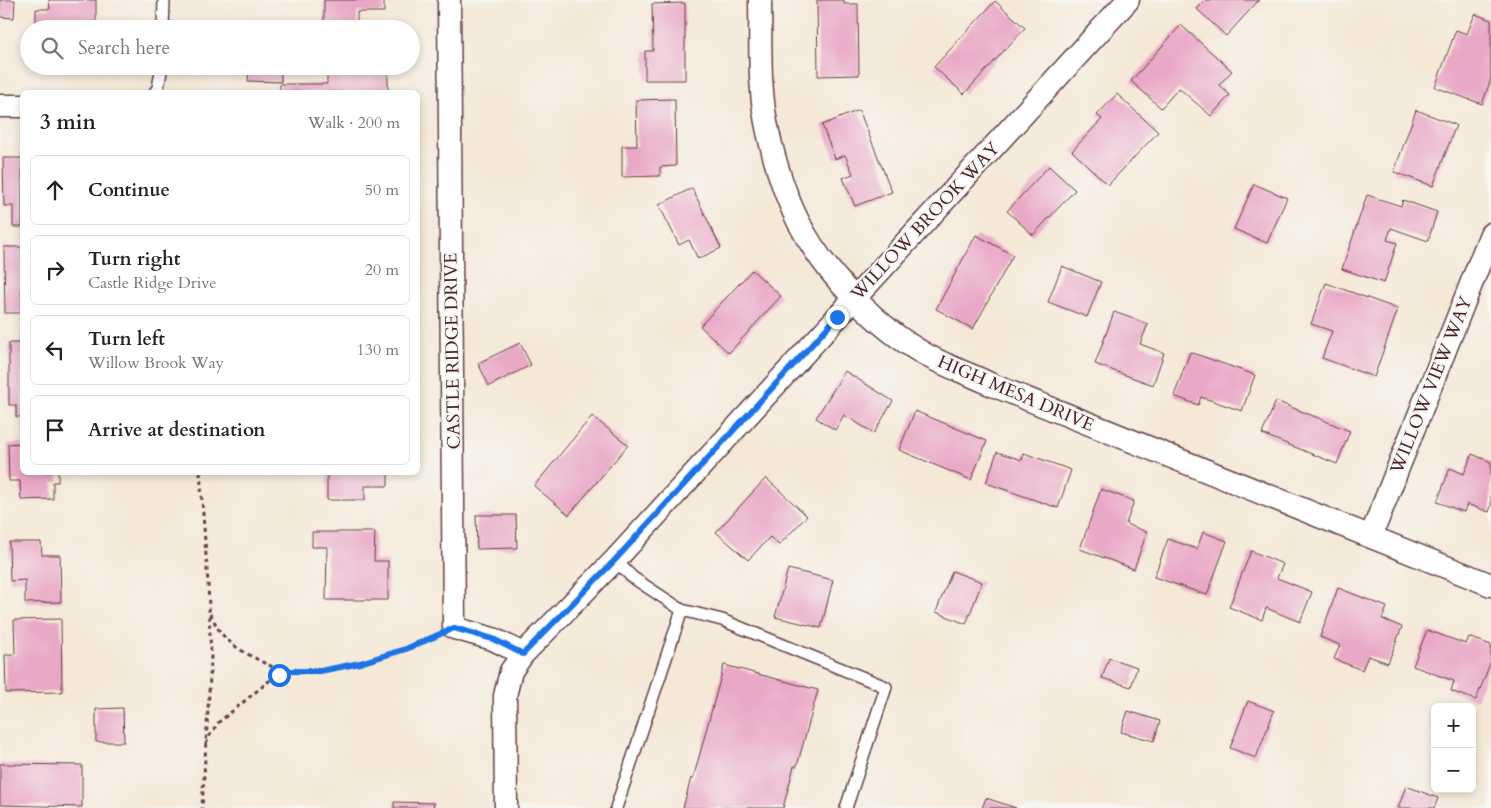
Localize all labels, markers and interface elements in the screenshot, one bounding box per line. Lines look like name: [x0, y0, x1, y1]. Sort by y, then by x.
search box: [20, 20, 420, 75]
icon: search: [38, 34, 66, 62]
text: Search here: [78, 35, 170, 61]
text: 3 min: [40, 108, 96, 137]
text: Walk · 200 m: [308, 112, 400, 134]
street label: WILLOW BROOK WAY: [845, 136, 1006, 307]
icon: ahead: [41, 176, 69, 204]
text: Continue: [88, 177, 170, 203]
text: 50 m: [365, 179, 399, 201]
text: Turn right: [88, 246, 180, 272]
street label: CASTLE RIDGE DRIVE: [438, 252, 467, 450]
icon: right: [41, 256, 69, 284]
text: 20 m: [365, 259, 399, 281]
text: Castle Ridge Drive: [88, 272, 217, 294]
street label: WILLOW VIEW WAY: [1384, 292, 1479, 479]
route end: [826, 306, 849, 329]
text: Turn left: [88, 326, 165, 352]
icon: left: [41, 336, 69, 364]
text: 130 m: [357, 339, 399, 361]
street label: HIGH MESA DRIVE: [934, 349, 1098, 438]
text: Willow Brook Way: [88, 352, 224, 374]
icon: arrive: [41, 416, 69, 444]
text: Arrive at destination: [88, 417, 265, 443]
route start: [268, 664, 291, 687]
map controls: [1431, 703, 1476, 793]
button: +: [1431, 703, 1476, 748]
button: −: [1431, 748, 1476, 793]

